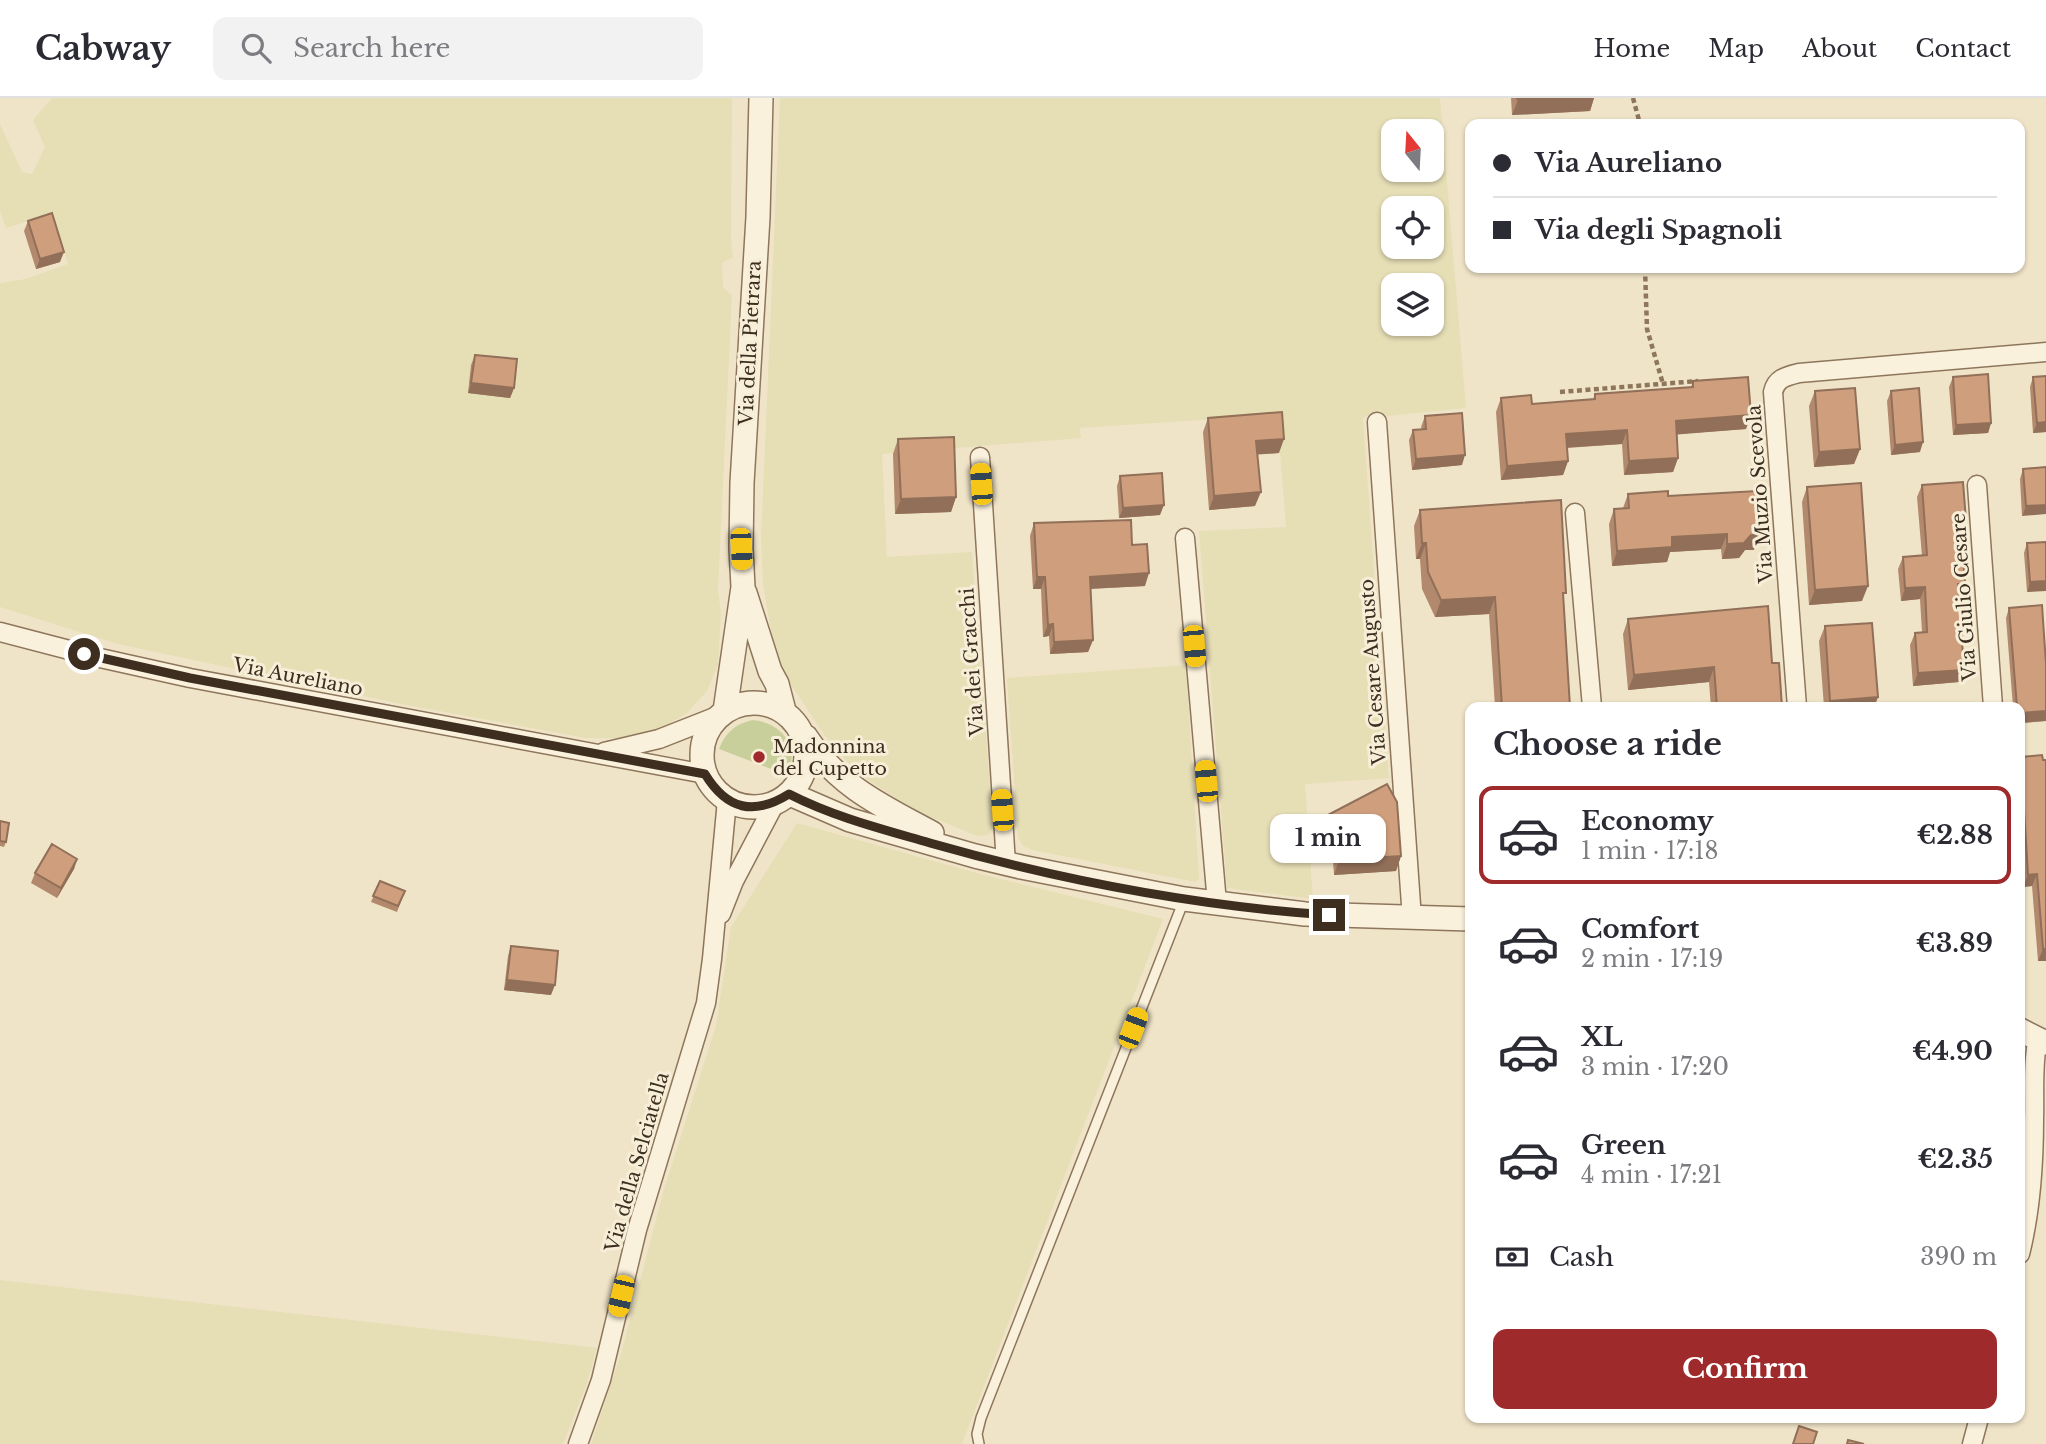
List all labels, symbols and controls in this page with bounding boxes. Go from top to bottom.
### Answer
search box [213,17,703,80]
text: Cabway [35,28,171,69]
icon: search [237,29,275,67]
text: Search here [293,32,450,64]
text: Home [1594,34,1670,63]
text: Map [1708,34,1764,63]
text: About [1802,34,1877,63]
text: Contact [1915,34,2011,63]
north arrow [1381,119,1444,182]
map controls [1381,119,1444,336]
text: Via Aureliano [1535,147,1722,179]
button: locate [1381,196,1444,259]
text: Via degli Spagnoli [1535,214,1782,246]
street label: Via della Pietrara [734,259,766,427]
button: layers [1381,273,1444,336]
street label: Via Muzio Scevola [1742,404,1778,585]
car [970,462,993,506]
street label: Via Giulio Cesare [1947,512,1981,683]
car [730,527,753,571]
street label: Via Cesare Augusto [1355,578,1391,767]
street label: Via dei Gracchi [955,587,989,738]
car [1182,624,1207,668]
route start [68,638,100,670]
street label: Via Aureliano [230,653,365,701]
text: Choose a ride [1493,724,1722,764]
place label: Madonnina del Cupetto [773,735,887,780]
marker: Madonnina del Cupetto [751,749,767,765]
car [1194,759,1219,803]
car [991,788,1014,832]
icon: car [1497,804,1560,867]
text: Economy [1581,805,1714,837]
callout: 1 min [1271,814,1387,862]
text: €2.88 [1916,819,1993,851]
text: 1 min [1295,824,1361,852]
text: 1 min · 17:18 [1581,837,1719,865]
route end [1313,899,1345,931]
icon: car [1497,912,1560,975]
text: Comfort [1581,913,1699,945]
text: €3.89 [1916,927,1993,959]
text: 2 min · 17:19 [1581,945,1723,973]
car [1116,1005,1151,1051]
icon: car [1497,1020,1560,1083]
text: XL [1581,1021,1623,1053]
text: €4.90 [1912,1035,1993,1067]
text: 3 min · 17:20 [1581,1053,1729,1081]
street label: Via della Selciatella [600,1069,674,1256]
icon: car [1497,1128,1560,1191]
text: Green [1581,1129,1666,1161]
text: €2.35 [1917,1143,1993,1175]
text: 4 min · 17:21 [1581,1161,1722,1189]
icon: cash [1493,1238,1531,1276]
text: Cash [1549,1241,1614,1273]
text: 390 m [1920,1243,1997,1271]
car [607,1273,636,1319]
button: Confirm [1493,1329,1997,1409]

